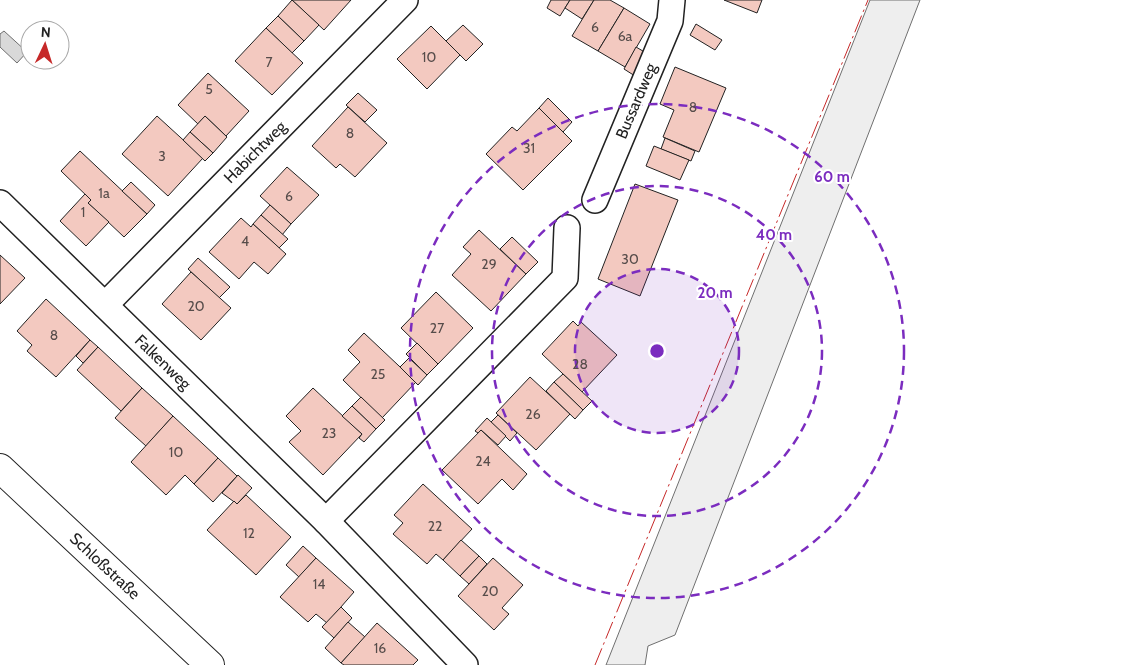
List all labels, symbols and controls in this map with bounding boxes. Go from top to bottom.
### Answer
house number: 6 [591,18,599,36]
north arrow [20,20,70,70]
text: N [40,23,51,41]
house number: 6a [618,27,633,45]
house number: 10 [422,48,436,66]
house number: 7 [265,53,273,71]
street label: Bussardweg [612,59,661,142]
house number: 5 [205,80,213,98]
house number: 8 [689,98,697,116]
street label: Habichtweg [220,116,291,187]
house number: 8 [346,124,354,142]
house number: 31 [523,139,535,157]
house number: 3 [158,147,166,165]
text: 60 m [814,168,850,186]
house number: 1a [98,184,110,202]
house number: 6 [285,187,293,205]
house number: 1 [81,203,85,221]
text: 40 m [756,226,792,244]
house number: 4 [241,232,249,250]
house number: 30 [621,250,639,268]
house number: 29 [481,255,497,273]
text: 20 m [698,284,732,302]
house number: 20 [187,297,205,315]
house number: 27 [430,319,444,337]
house number: 8 [50,326,58,344]
street label: Falkenweg [131,331,196,394]
centre of rings [648,342,666,360]
house number: 28 [572,355,588,373]
house number: 25 [371,365,385,383]
house number: 26 [525,405,541,423]
house number: 23 [322,424,336,442]
house number: 10 [169,443,183,461]
house number: 24 [475,452,491,470]
house number: 22 [428,517,442,535]
house number: 12 [243,524,255,542]
street label: Schloßstraße [66,529,144,603]
house number: 14 [313,575,325,593]
house number: 20 [481,582,499,600]
house number: 16 [374,639,386,657]

